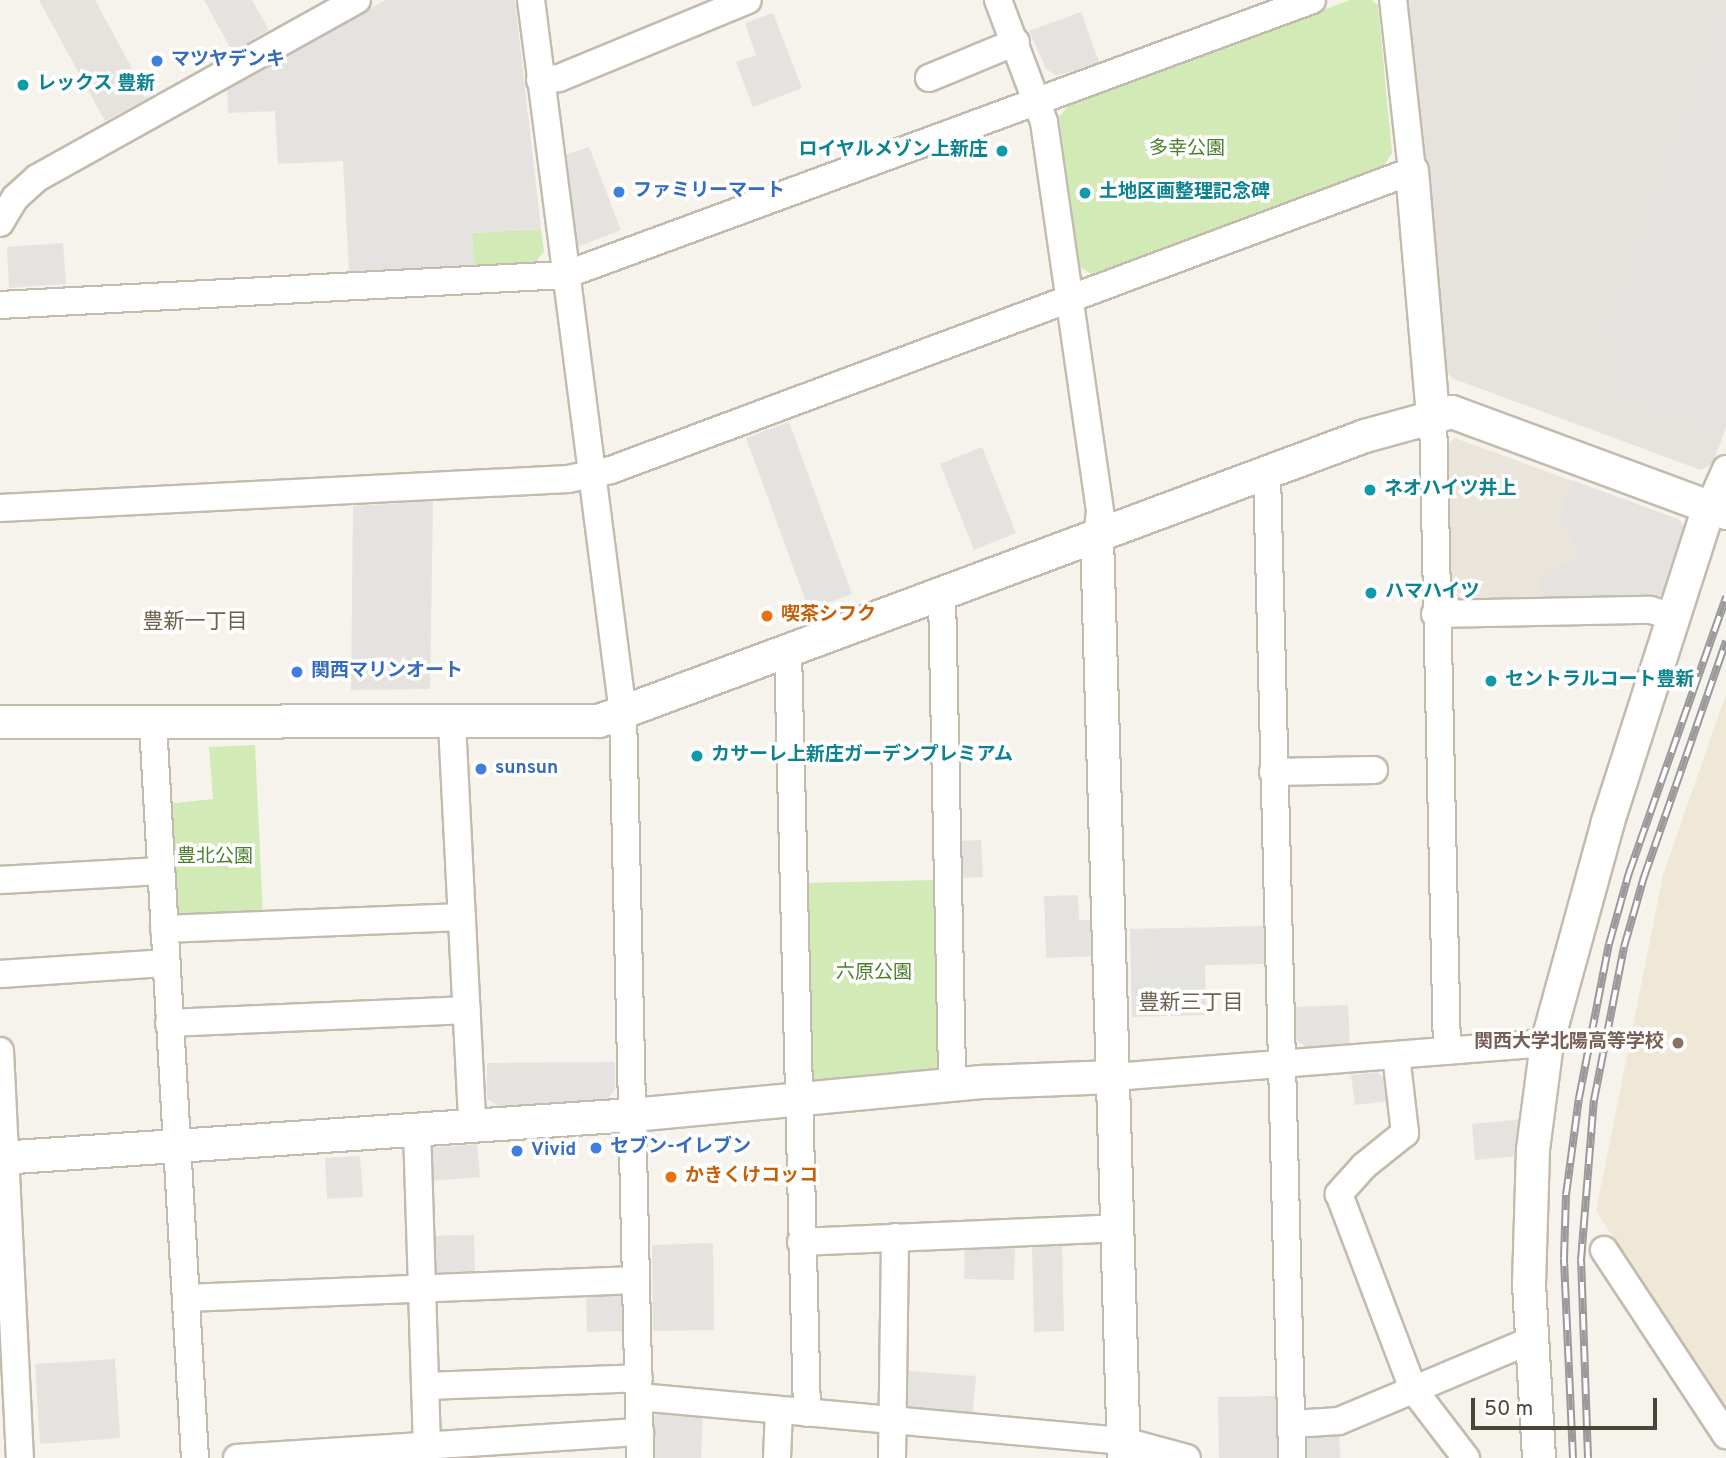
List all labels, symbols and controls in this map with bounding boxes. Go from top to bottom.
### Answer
place label: マツヤデンキ [171,50,285,72]
marker: マツヤデンキ [149,53,165,69]
place label: レックス 豊新 [37,74,156,96]
marker: レックス 豊新 [15,77,31,93]
park label: 多幸公園 [1149,139,1225,161]
place label: ロイヤルメゾン上新庄 [798,140,988,162]
marker: ロイヤルメゾン上新庄 [994,143,1010,159]
place label: ファミリーマート [633,181,785,203]
place label: 土地区画整理記念碑 [1099,182,1270,204]
marker: ファミリーマート [611,184,627,200]
marker: 土地区画整理記念碑 [1077,185,1093,201]
place label: ネオハイツ井上 [1384,479,1517,501]
marker: ネオハイツ井上 [1362,482,1378,498]
place label: ハマハイツ [1385,582,1480,604]
marker: ハマハイツ [1363,585,1379,601]
place label: 喫茶シフク [781,605,876,627]
marker: 喫茶シフク [759,608,775,624]
district label: 豊新一丁目 [143,610,247,636]
place label: 関西マリンオート [311,661,463,683]
marker: 関西マリンオート [289,664,305,680]
place label: セントラルコート豊新 [1505,670,1695,692]
marker: セントラルコート豊新 [1483,673,1499,689]
place label: カサーレ上新庄ガーデンプレミアム [711,745,1015,767]
marker: カサーレ上新庄ガーデンプレミアム [689,748,705,764]
place label: sunsun [495,758,558,780]
marker: sunsun [473,761,489,777]
park label: 豊北公園 [177,847,253,869]
park label: 六原公園 [836,963,912,985]
district label: 豊新三丁目 [1139,991,1243,1017]
place label: 関西大学北陽高等学校 [1474,1032,1664,1054]
marker: 関西大学北陽高等学校 [1670,1035,1686,1051]
place label: セブン-イレブン [610,1137,751,1159]
place label: Vivid [531,1140,576,1162]
marker: セブン-イレブン [588,1140,604,1156]
marker: Vivid [509,1143,525,1159]
place label: かきくけコッコ [685,1166,818,1188]
marker: かきくけコッコ [663,1169,679,1185]
scale bar [1474,1384,1660,1428]
text: 50 m [1484,1396,1533,1423]

